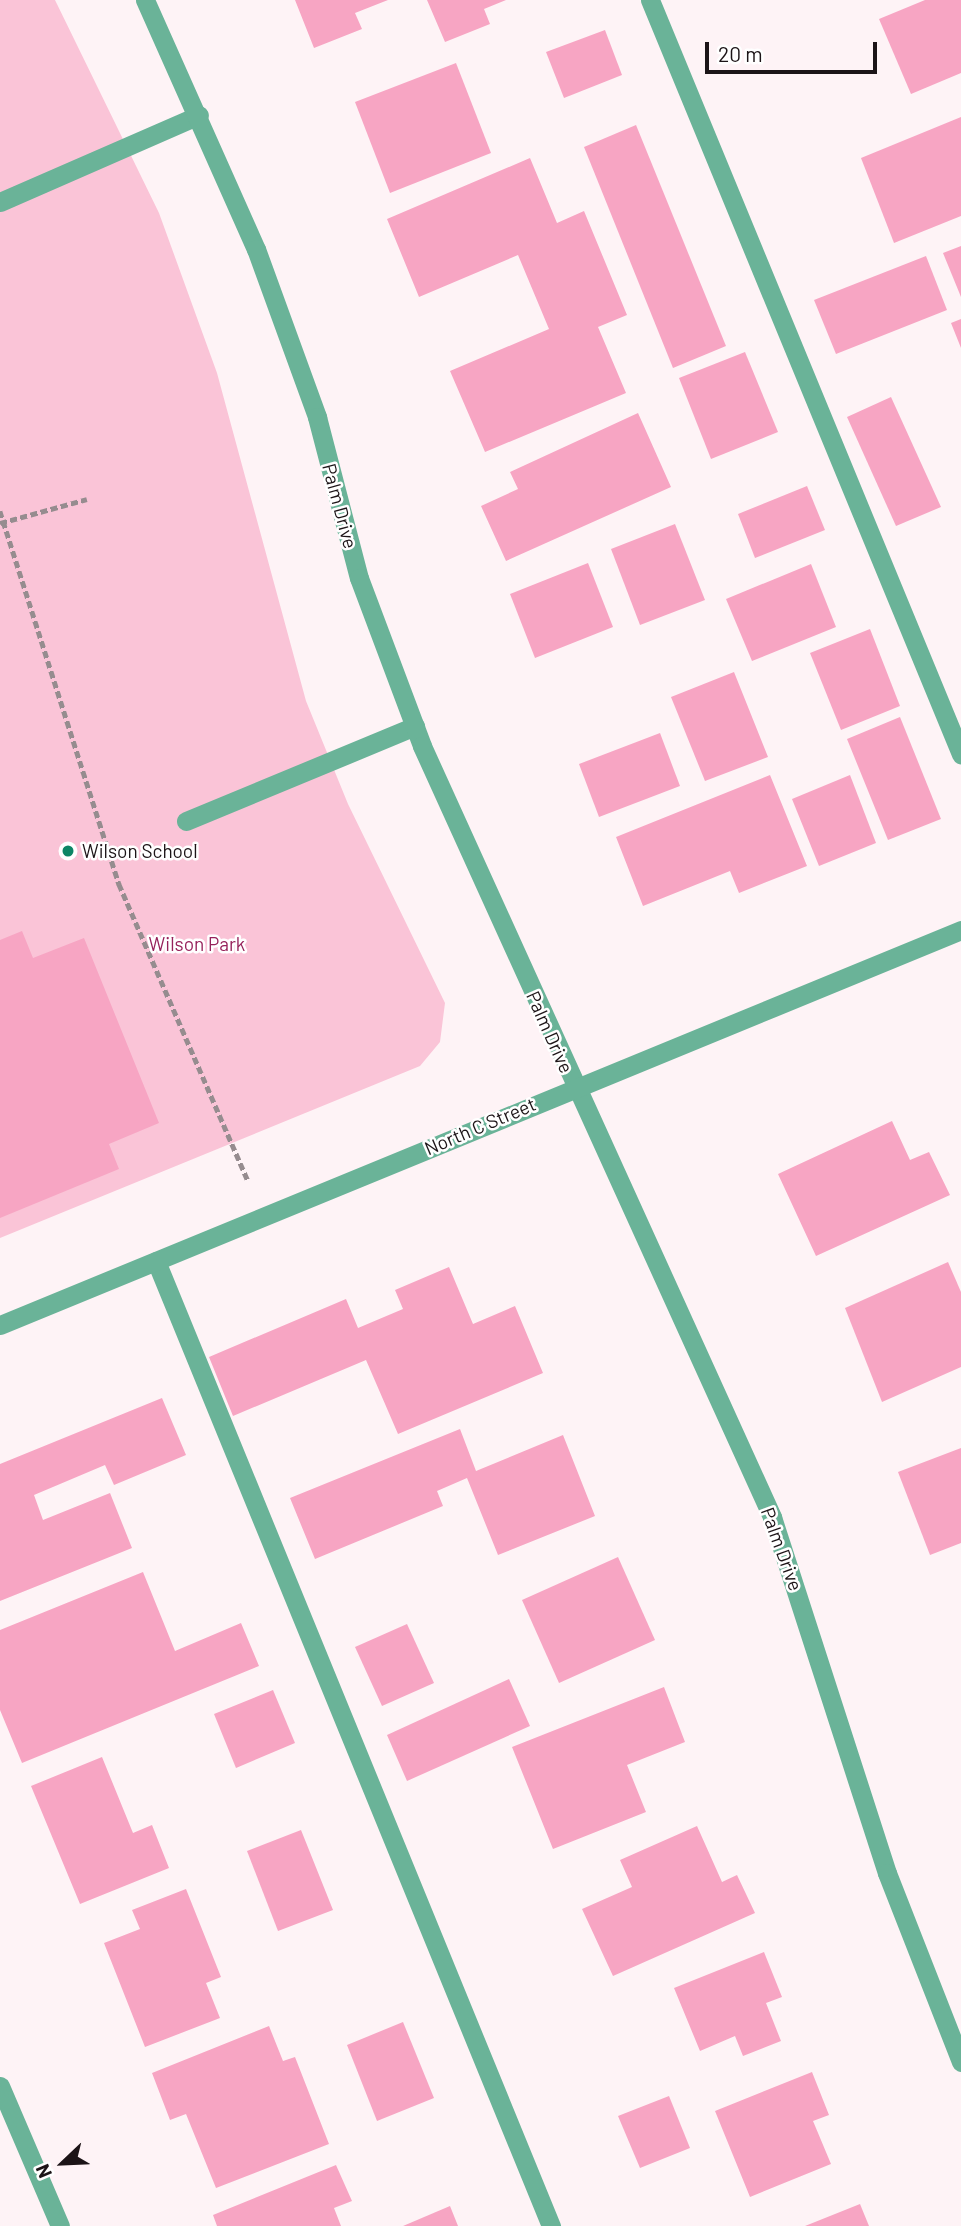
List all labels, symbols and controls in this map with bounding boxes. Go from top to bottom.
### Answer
scale bar [709,28,880,72]
text: 20 m [718,41,763,66]
street label: Palm Drive [318,461,362,551]
place label: Wilson School [82,840,198,862]
marker: Wilson School [60,843,76,859]
park label: Wilson Park [149,933,245,955]
street label: Palm Drive [522,988,578,1076]
street label: North C Street [421,1092,539,1160]
street label: Palm Drive [756,1504,808,1594]
north arrow [28,2128,98,2198]
text: N [30,2161,56,2182]

